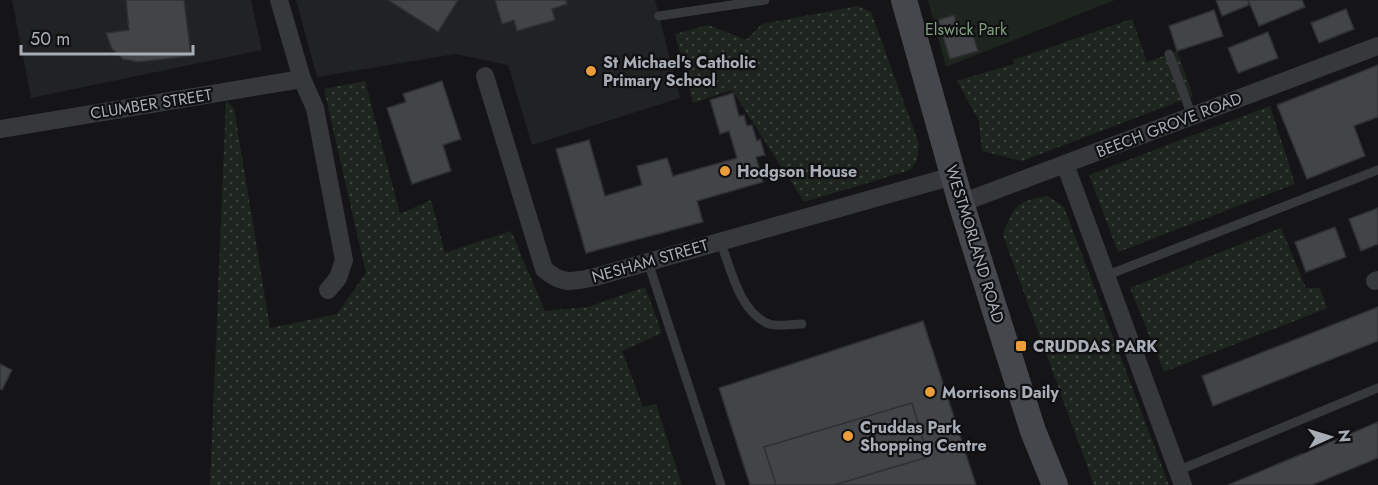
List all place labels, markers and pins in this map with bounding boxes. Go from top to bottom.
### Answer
place label: St Michael's Catholic Primary School [603,51,756,92]
marker: St Michael's Catholic Primary School [584,64,598,78]
place label: Hodgson House [737,160,857,183]
marker: Hodgson House [718,164,732,178]
place label: CRUDDAS PARK [1033,335,1158,358]
marker: CRUDDAS PARK [1014,339,1028,353]
place label: Morrisons Daily [942,381,1059,404]
marker: Morrisons Daily [923,385,937,399]
place label: Cruddas Park Shopping Centre [860,416,987,457]
marker: Cruddas Park Shopping Centre [841,429,855,443]

